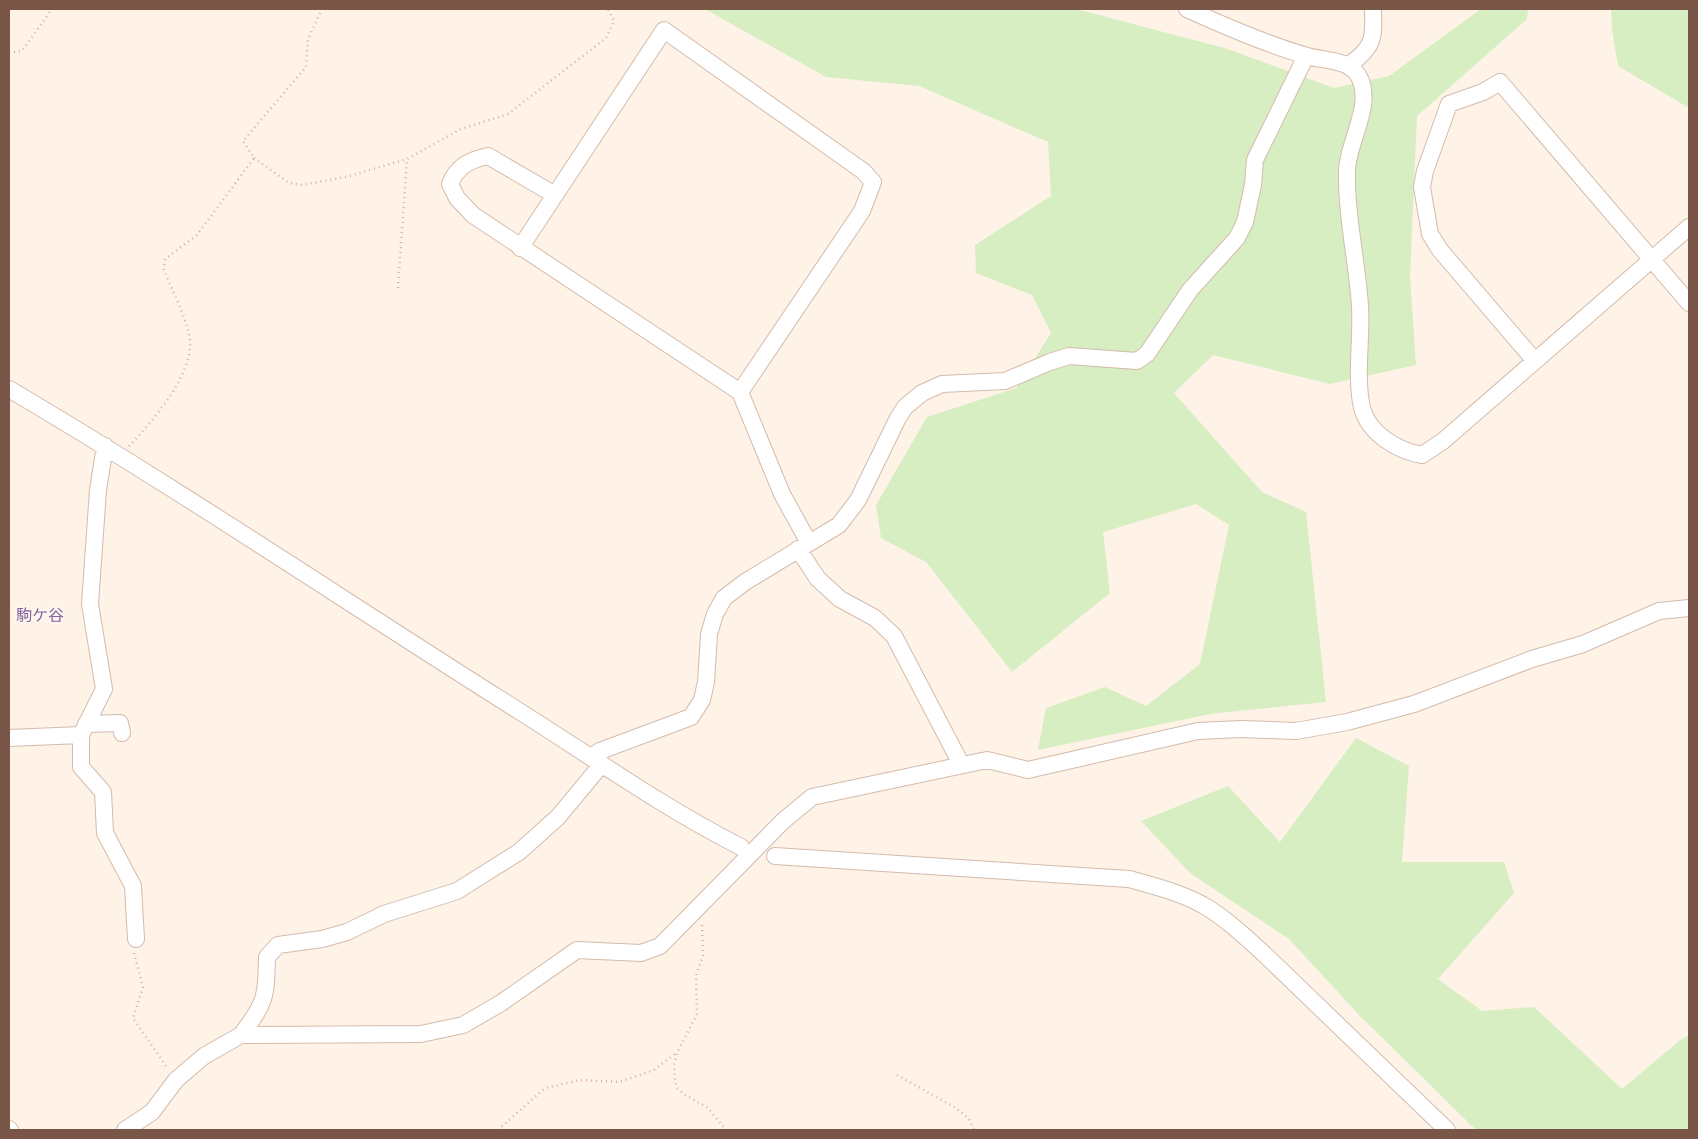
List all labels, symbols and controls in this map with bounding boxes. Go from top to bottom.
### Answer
district label: 駒ケ谷 [16,606,64,625]

